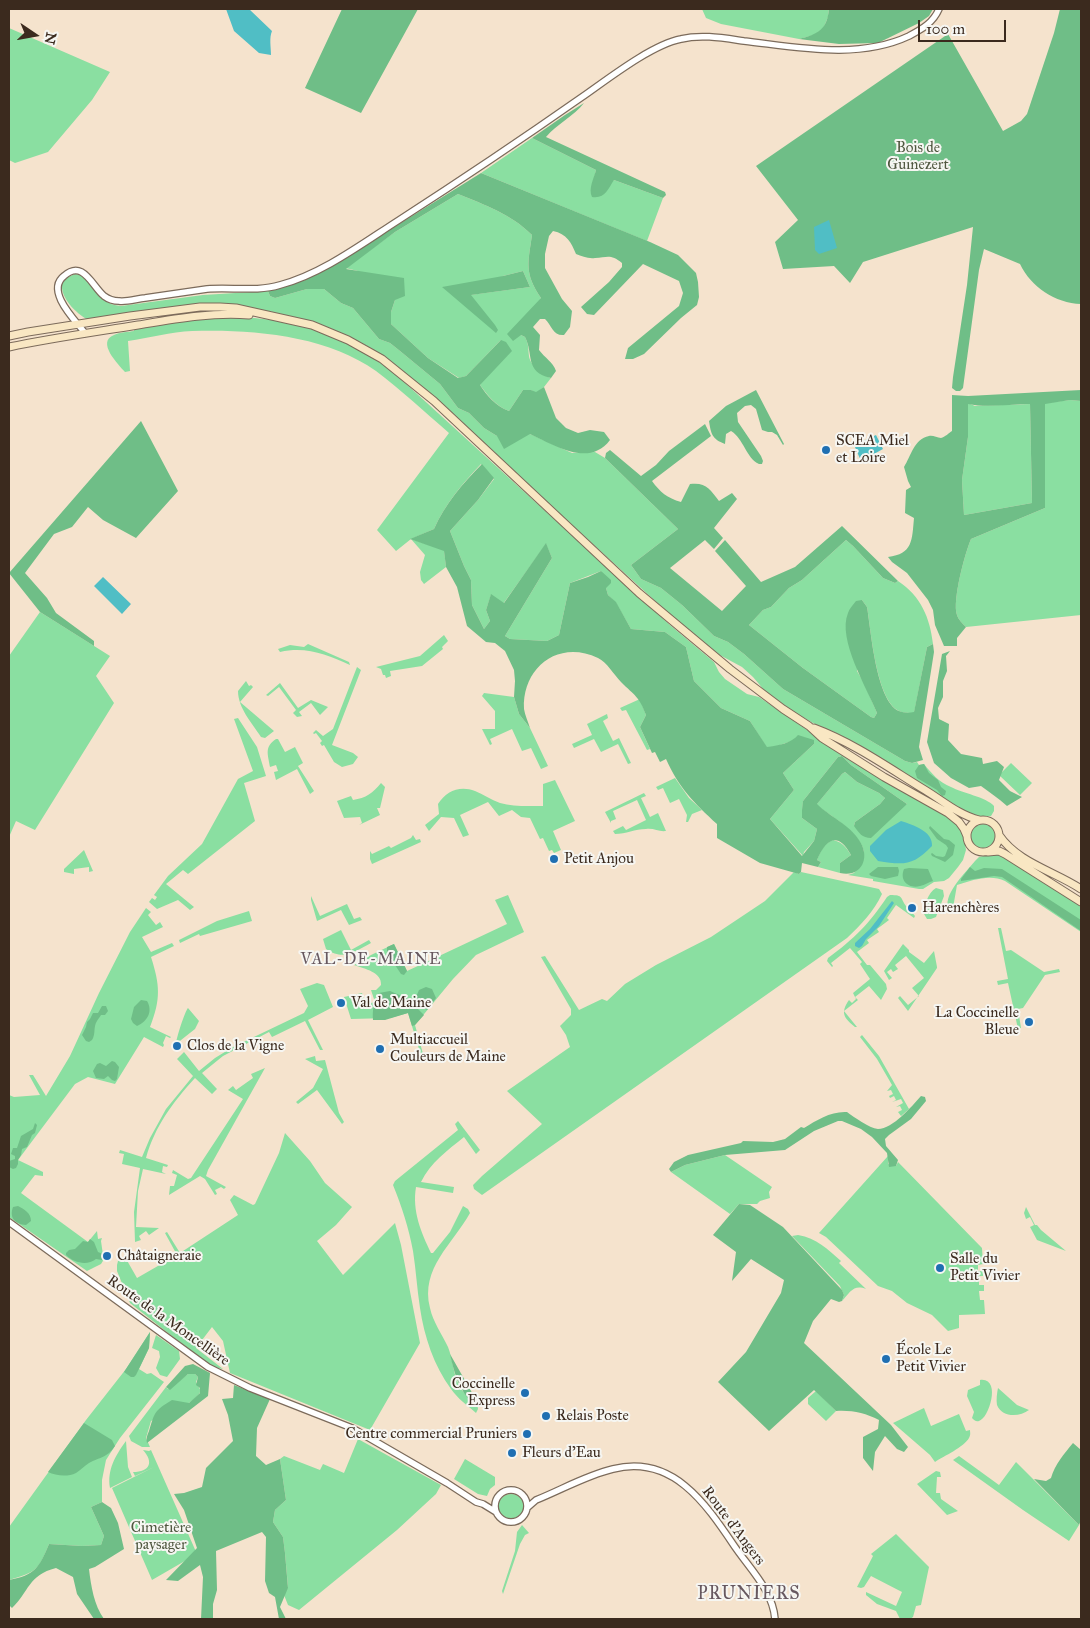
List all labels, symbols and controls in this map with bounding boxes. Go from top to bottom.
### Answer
north arrow [10,10,60,60]
scale bar [920,10,1008,42]
text: 100 m [926,20,965,38]
text: N [41,31,60,46]
park label: Bois de Guinezert [887,139,949,174]
place label: SCEA Miel et Loire [836,432,909,467]
marker: SCEA Miel et Loire [820,444,832,456]
place label: Petit Anjou [564,850,634,868]
marker: Petit Anjou [548,853,560,865]
place label: Harenchères [922,899,999,917]
marker: Harenchères [906,902,918,914]
district label: VAL-DE-MAINE [299,950,443,970]
place label: Val de Maine [351,994,431,1012]
marker: Val de Maine [335,997,347,1009]
place label: La Coccinelle Bleue [935,1004,1019,1039]
marker: La Coccinelle Bleue [1023,1016,1035,1028]
place label: Multiaccueil Couleurs de Maine [390,1031,506,1066]
place label: Clos de la Vigne [187,1037,284,1055]
marker: Clos de la Vigne [171,1040,183,1052]
marker: Multiaccueil Couleurs de Maine [374,1043,386,1055]
place label: Châtaigneraie [117,1247,201,1265]
marker: Châtaigneraie [101,1250,113,1262]
place label: Salle du Petit Vivier [950,1250,1020,1285]
marker: Salle du Petit Vivier [934,1262,946,1274]
street label: Route de la Moncellière [103,1272,233,1370]
place label: École Le Petit Vivier [896,1341,966,1376]
marker: École Le Petit Vivier [880,1353,892,1365]
place label: Coccinelle Express [452,1375,515,1410]
marker: Coccinelle Express [519,1387,531,1399]
place label: Relais Poste [556,1407,629,1425]
marker: Relais Poste [540,1410,552,1422]
place label: Centre commercial Pruniers [345,1425,517,1443]
marker: Centre commercial Pruniers [521,1428,533,1440]
place label: Fleurs d'Eau [522,1444,601,1462]
marker: Fleurs d'Eau [506,1447,518,1459]
street label: Route d'Angers [698,1483,768,1569]
park label: Cimetière paysager [131,1519,191,1554]
district label: PRUNIERS [696,1584,802,1606]

